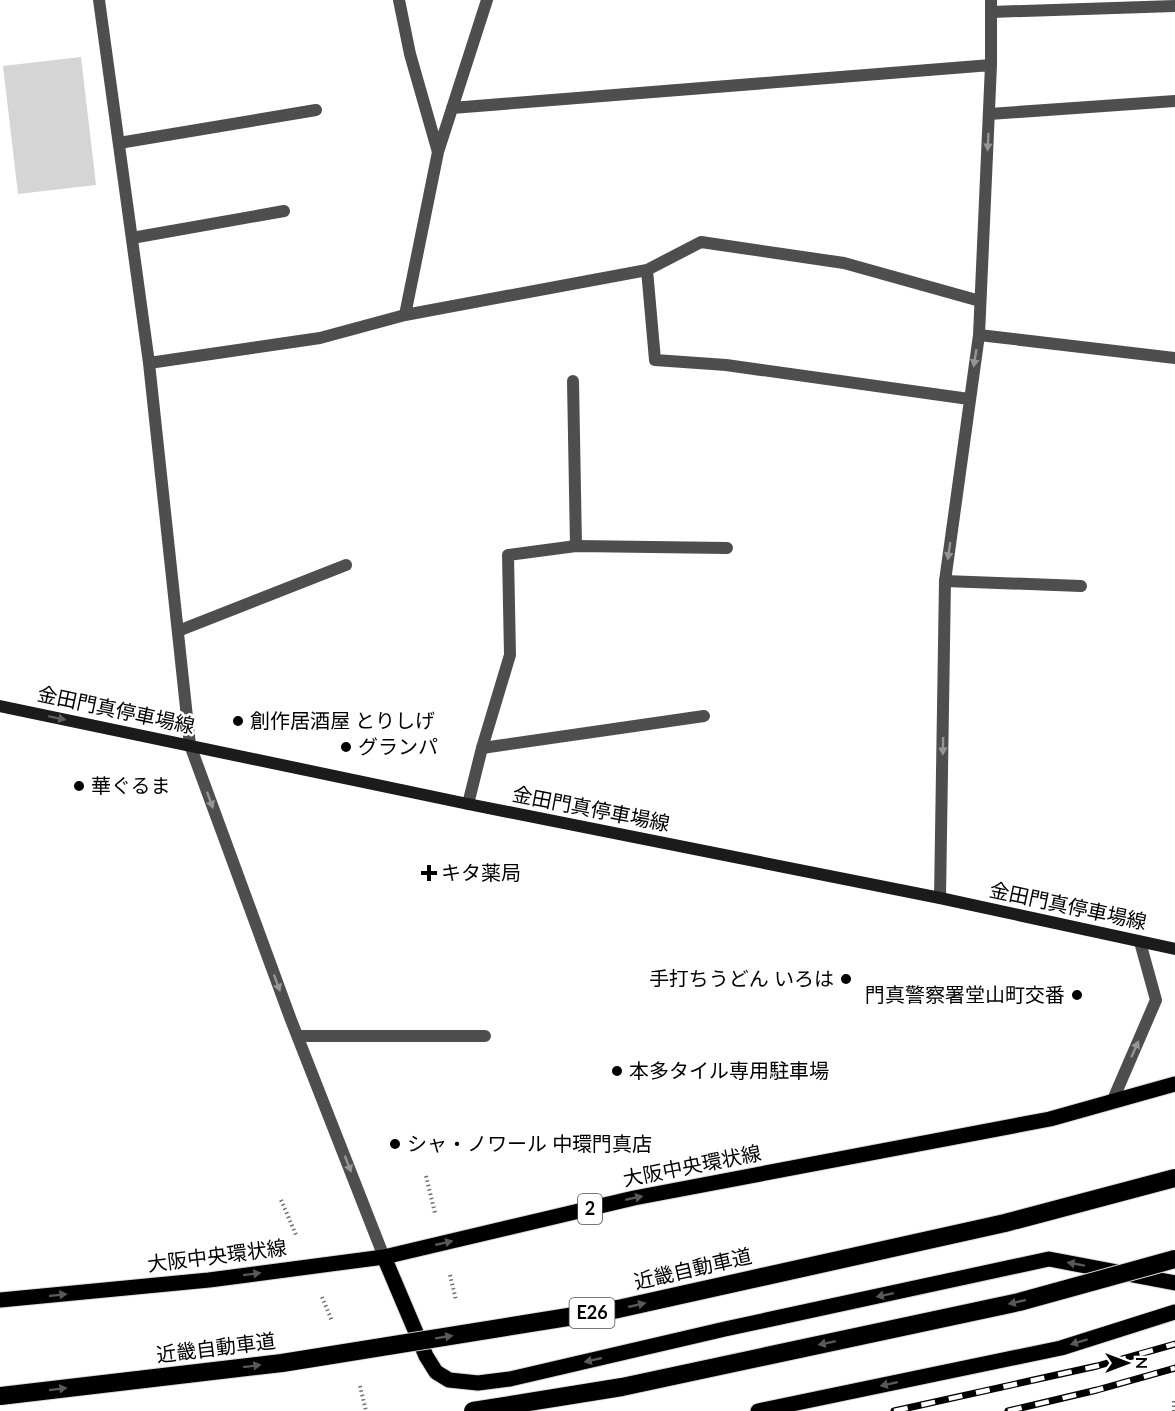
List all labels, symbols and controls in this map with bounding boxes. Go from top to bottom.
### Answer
one-way arrow [983,133,992,152]
one-way arrow [971,349,980,368]
one-way arrow [944,542,954,561]
street label: 金田門真停車場線 [35,681,197,737]
place label: 創作居酒屋 とりしげ [250,708,435,732]
one-way arrow [48,714,67,723]
marker: 創作居酒屋 とりしげ [231,714,245,728]
place label: グランパ [358,734,438,758]
one-way arrow [938,736,948,755]
marker: グランパ [339,740,353,754]
place label: 華ぐるま [91,773,171,797]
marker: 華ぐるま [72,779,86,793]
street label: 金田門真停車場線 [510,781,672,835]
one-way arrow [206,791,215,809]
place label: キタ薬局 [441,860,521,884]
marker: キタ薬局 [422,866,436,880]
street label: 金田門真停車場線 [987,877,1149,933]
place label: 手打ちうどん いろは [649,966,834,990]
marker: 手打ちうどん いろは [839,972,853,986]
one-way arrow [273,974,283,992]
place label: 門真警察署堂山町交番 [865,982,1065,1006]
marker: 門真警察署堂山町交番 [1070,988,1084,1002]
one-way arrow [1130,1039,1140,1057]
place label: 本多タイル専用駐車場 [629,1058,829,1082]
marker: 本多タイル専用駐車場 [610,1064,624,1078]
place label: シャ・ノワール 中環門真店 [407,1131,652,1155]
marker: シャ・ノワール 中環門真店 [388,1137,402,1151]
street label: 大阪中央環状線 [621,1140,763,1190]
one-way arrow [343,1156,353,1174]
one-way arrow [625,1193,644,1203]
road number: 2 [578,1194,602,1224]
street label: 大阪中央環状線 [146,1235,288,1275]
one-way arrow [435,1238,454,1247]
street label: 近畿自動車道 [632,1243,754,1293]
one-way arrow [1067,1260,1086,1269]
one-way arrow [243,1269,262,1279]
one-way arrow [49,1290,68,1300]
one-way arrow [876,1290,895,1300]
road number: E26 [570,1298,614,1328]
one-way arrow [1008,1298,1027,1308]
one-way arrow [628,1299,646,1309]
street label: 近畿自動車道 [155,1328,277,1366]
one-way arrow [435,1332,454,1341]
north arrow [1097,1333,1157,1393]
one-way arrow [1070,1338,1088,1347]
one-way arrow [817,1339,836,1349]
one-way arrow [583,1356,602,1365]
text: N [1133,1357,1152,1369]
one-way arrow [242,1362,261,1371]
one-way arrow [879,1379,898,1389]
one-way arrow [49,1384,68,1394]

